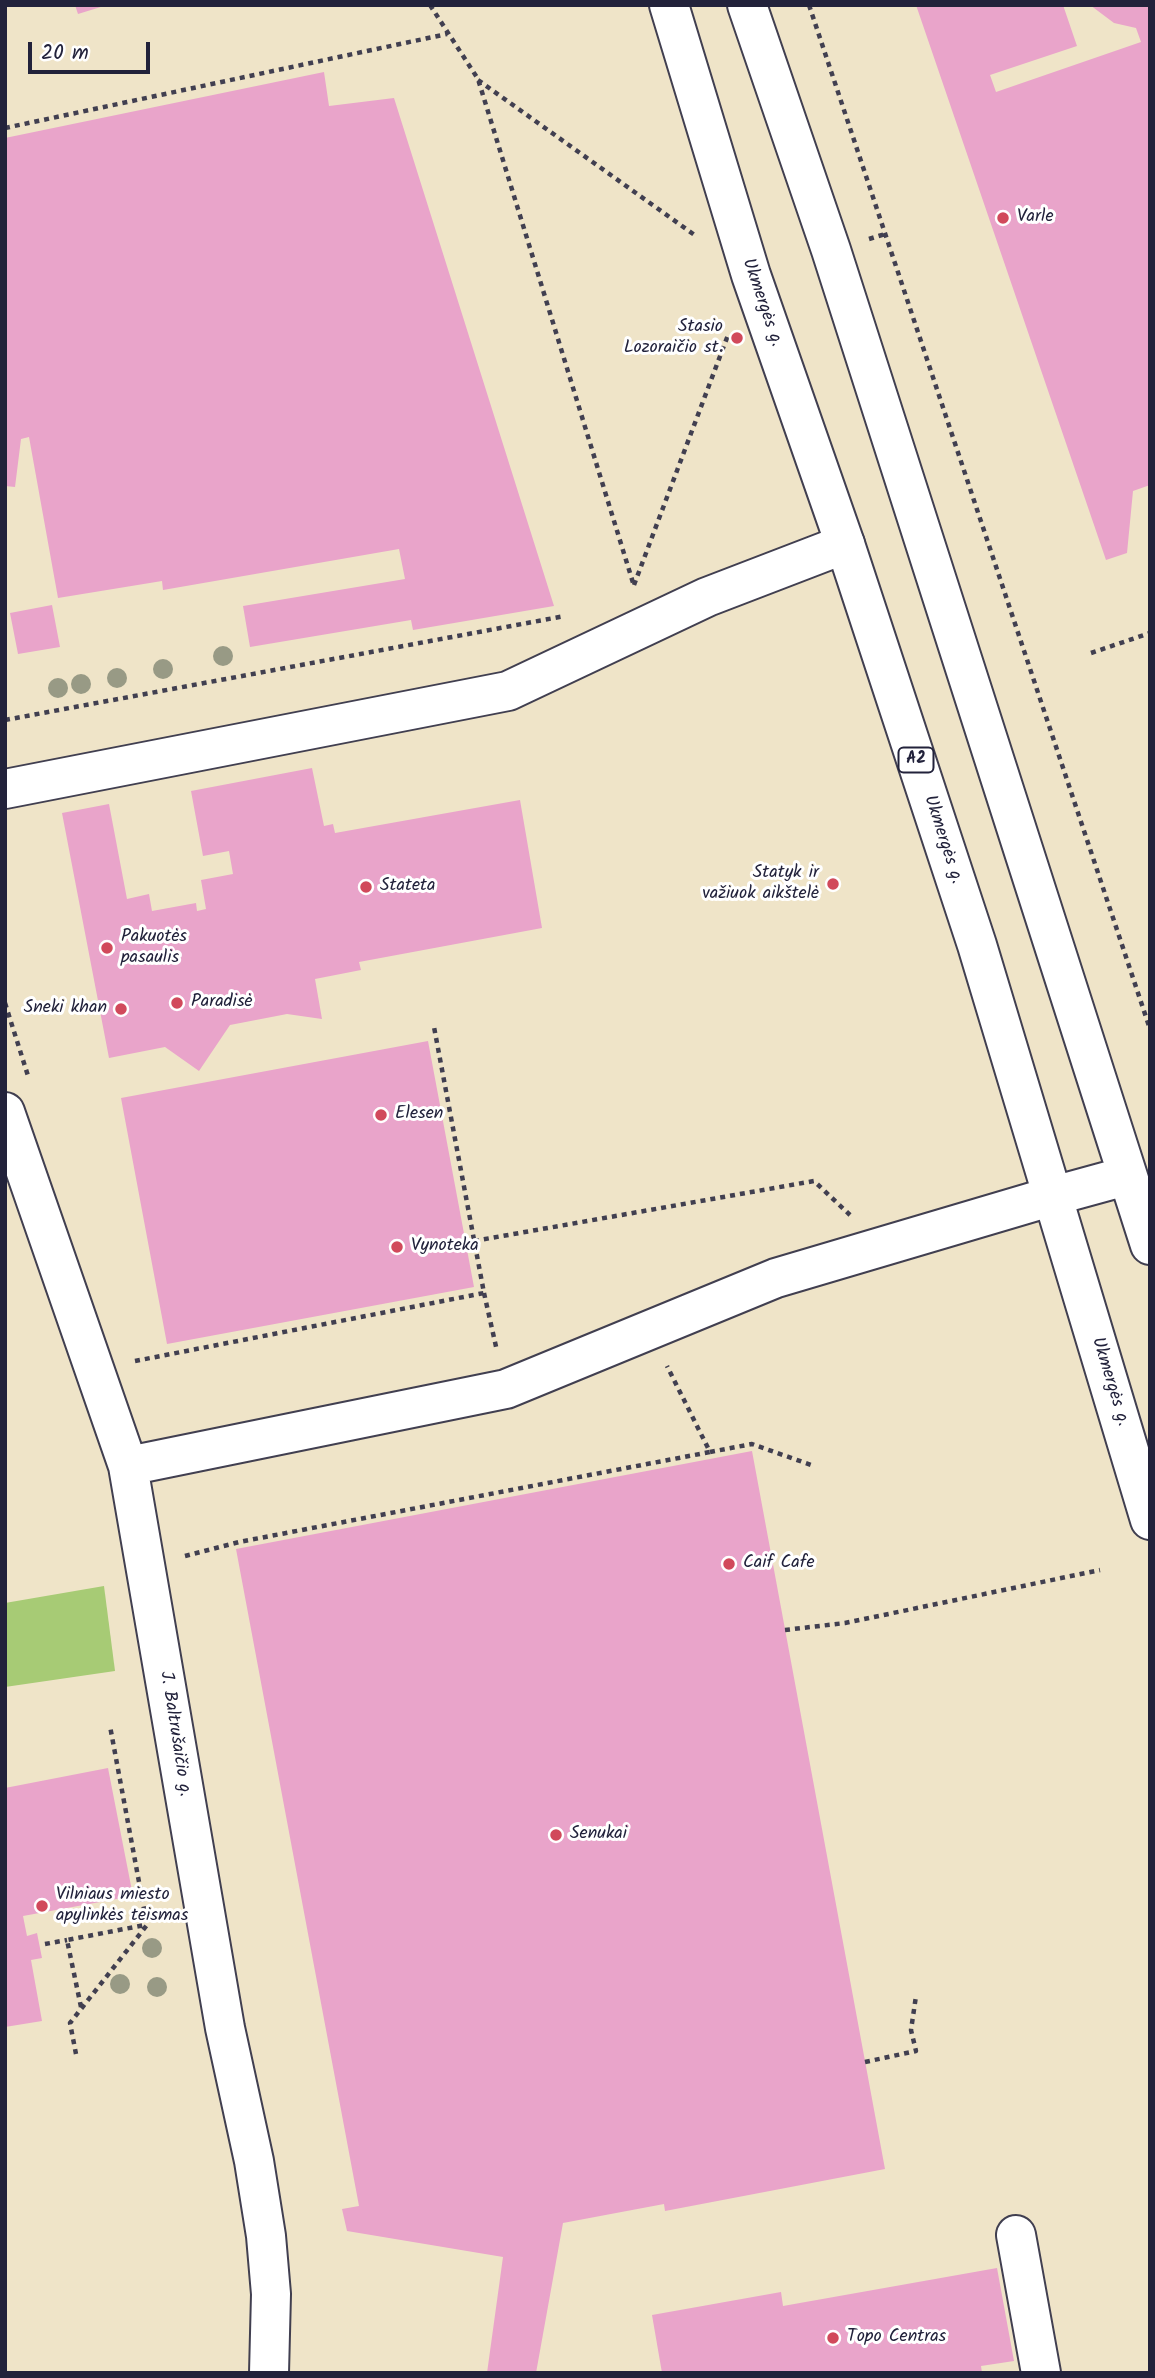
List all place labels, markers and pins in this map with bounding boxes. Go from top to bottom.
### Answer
place label: Varle [1017,207,1053,229]
marker: Varle [995,210,1011,226]
place label: Stasio Lozoraičio st. [624,317,723,360]
marker: Stasio Lozoraičio st. [729,330,745,346]
place label: Statyk ir važiuok aikštelė [702,863,819,906]
place label: Stateta [380,876,435,898]
marker: Statyk ir važiuok aikštelė [825,876,841,892]
marker: Stateta [358,879,374,895]
place label: Pakuotės pasaulis [121,927,187,970]
marker: Pakuotės pasaulis [99,940,115,956]
place label: Paradisė [191,992,252,1014]
marker: Paradisė [169,995,185,1011]
place label: Sneki khan [24,998,107,1020]
marker: Sneki khan [113,1001,129,1017]
place label: Elesen [395,1104,443,1126]
marker: Elesen [373,1107,389,1123]
place label: Vynoteka [411,1236,479,1258]
marker: Vynoteka [389,1239,405,1255]
place label: Caif Cafe [743,1553,815,1575]
marker: Caif Cafe [721,1556,737,1572]
place label: Senukai [570,1824,627,1846]
marker: Senukai [548,1827,564,1843]
place label: Vilniaus miesto apylinkės teismas [56,1885,188,1927]
marker: Vilniaus miesto apylinkės teismas [34,1898,50,1914]
place label: Topo Centras [847,2327,946,2349]
marker: Topo Centras [825,2330,841,2346]

